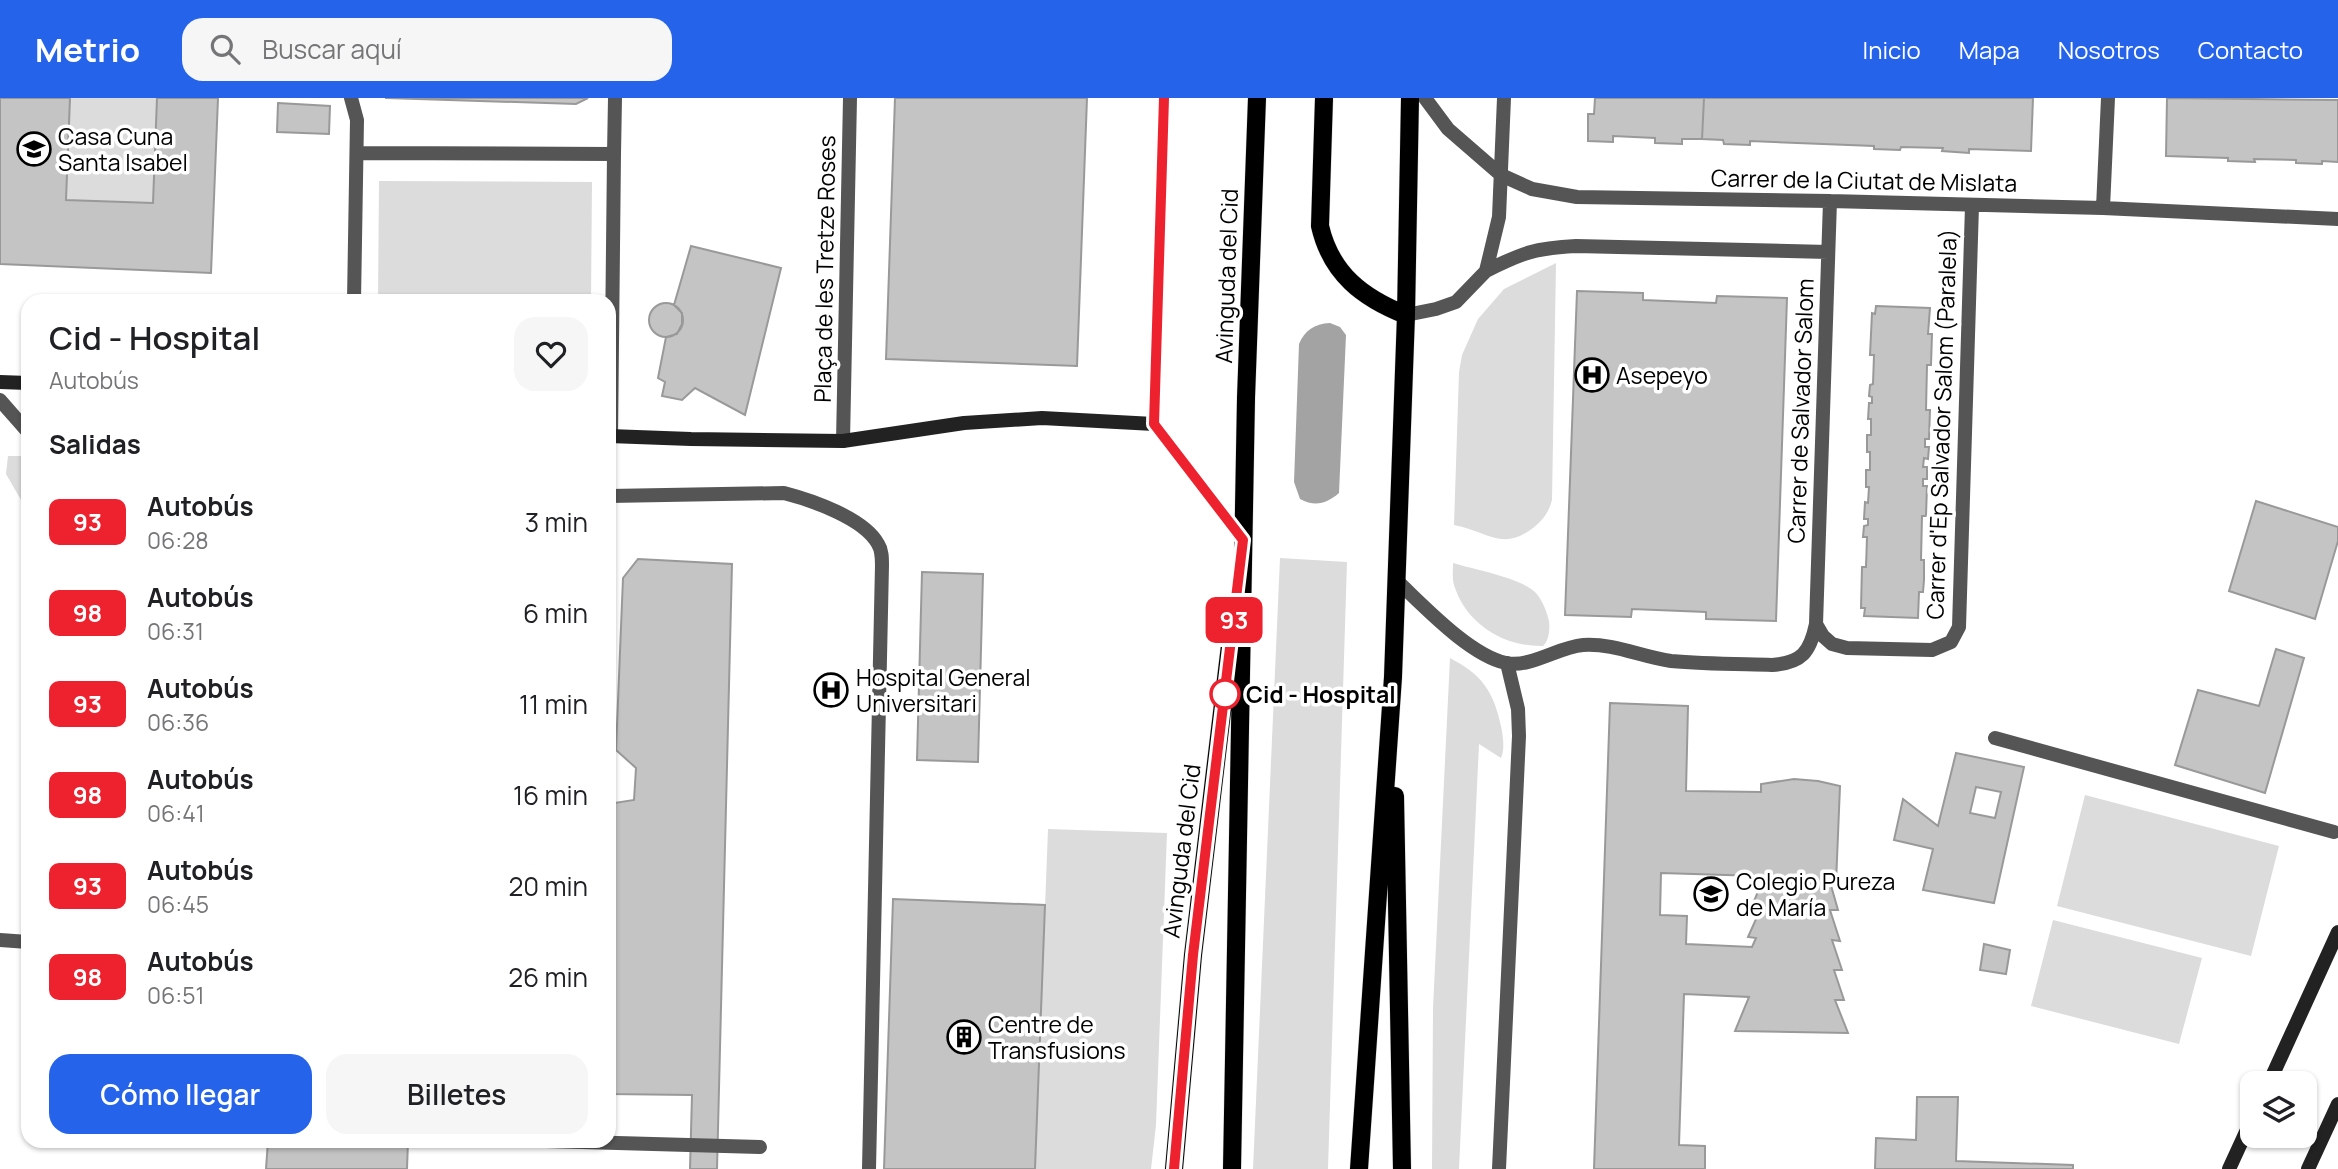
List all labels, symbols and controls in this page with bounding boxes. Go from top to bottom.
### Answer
search box [182,18,672,81]
text: Metrio [35,27,140,72]
icon: search [206,30,244,68]
text: Buscar aquí [262,31,402,67]
text: Inicio [1863,33,1921,66]
text: Mapa [1959,33,2020,66]
text: Nosotros [2058,33,2160,66]
text: Contacto [2198,33,2303,66]
place label: Casa Cuna Santa Isabel [58,120,188,178]
school or university icon: Casa Cuna Santa Isabel [15,130,53,168]
street label: Plaça de les Tretze Roses [806,135,842,403]
street label: Carrer de la Ciutat de Mislata [1711,161,2017,199]
street label: Avinguda del Cid [1207,188,1245,364]
street label: Carrer d'Ep Salvador Salom (Paralela) [1918,228,1964,620]
street label: Carrer de Salvador Salom [1779,278,1821,544]
text: Cid - Hospital [49,315,260,360]
button: heart [514,317,588,391]
hospital icon: Asepeyo [1573,356,1611,394]
place label: Asepeyo [1616,359,1708,391]
text: Autobús [49,364,139,396]
text: Salidas [49,426,141,462]
text: Autobús [147,488,254,524]
text: 3 min [525,504,588,540]
text: 93 [73,505,102,538]
text: 06:28 [147,524,209,556]
text: Autobús [147,579,254,615]
text: 6 min [523,595,588,631]
text: 98 [73,596,102,629]
line badge: 93 [1202,597,1266,643]
text: 93 [1220,603,1248,636]
text: 06:31 [147,615,204,647]
place label: Hospital General Universitari [856,661,1031,719]
text: Autobús [147,670,254,706]
hospital icon: Hospital General Universitari [812,671,850,709]
place label: Cid - Hospital [1246,678,1396,710]
marker: Cid - Hospital [1210,679,1240,709]
text: 11 min [519,686,588,722]
text: 93 [73,687,102,720]
text: 06:36 [147,706,209,738]
text: Autobús [147,761,254,797]
street label: Avinguda del Cid [1154,762,1208,940]
text: 16 min [513,777,588,813]
text: 98 [73,778,102,811]
text: 06:41 [147,797,205,829]
text: Autobús [147,852,254,888]
place label: Colegio Pureza de María [1736,865,1895,923]
text: 20 min [509,868,588,904]
text: 93 [73,869,102,902]
school or university icon: Colegio Pureza de María [1692,875,1730,913]
text: 06:45 [147,888,209,920]
text: Autobús [147,943,254,979]
text: 26 min [508,959,588,995]
text: 98 [73,960,102,993]
text: 06:51 [147,979,204,1011]
place label: Centre de Transfusions [988,1008,1126,1066]
building icon: Centre de Transfusions [945,1018,983,1056]
button: Cómo llegar [49,1054,312,1134]
button: Billetes [326,1054,588,1134]
map controls [2240,1071,2317,1148]
button: layers [2240,1071,2317,1148]

